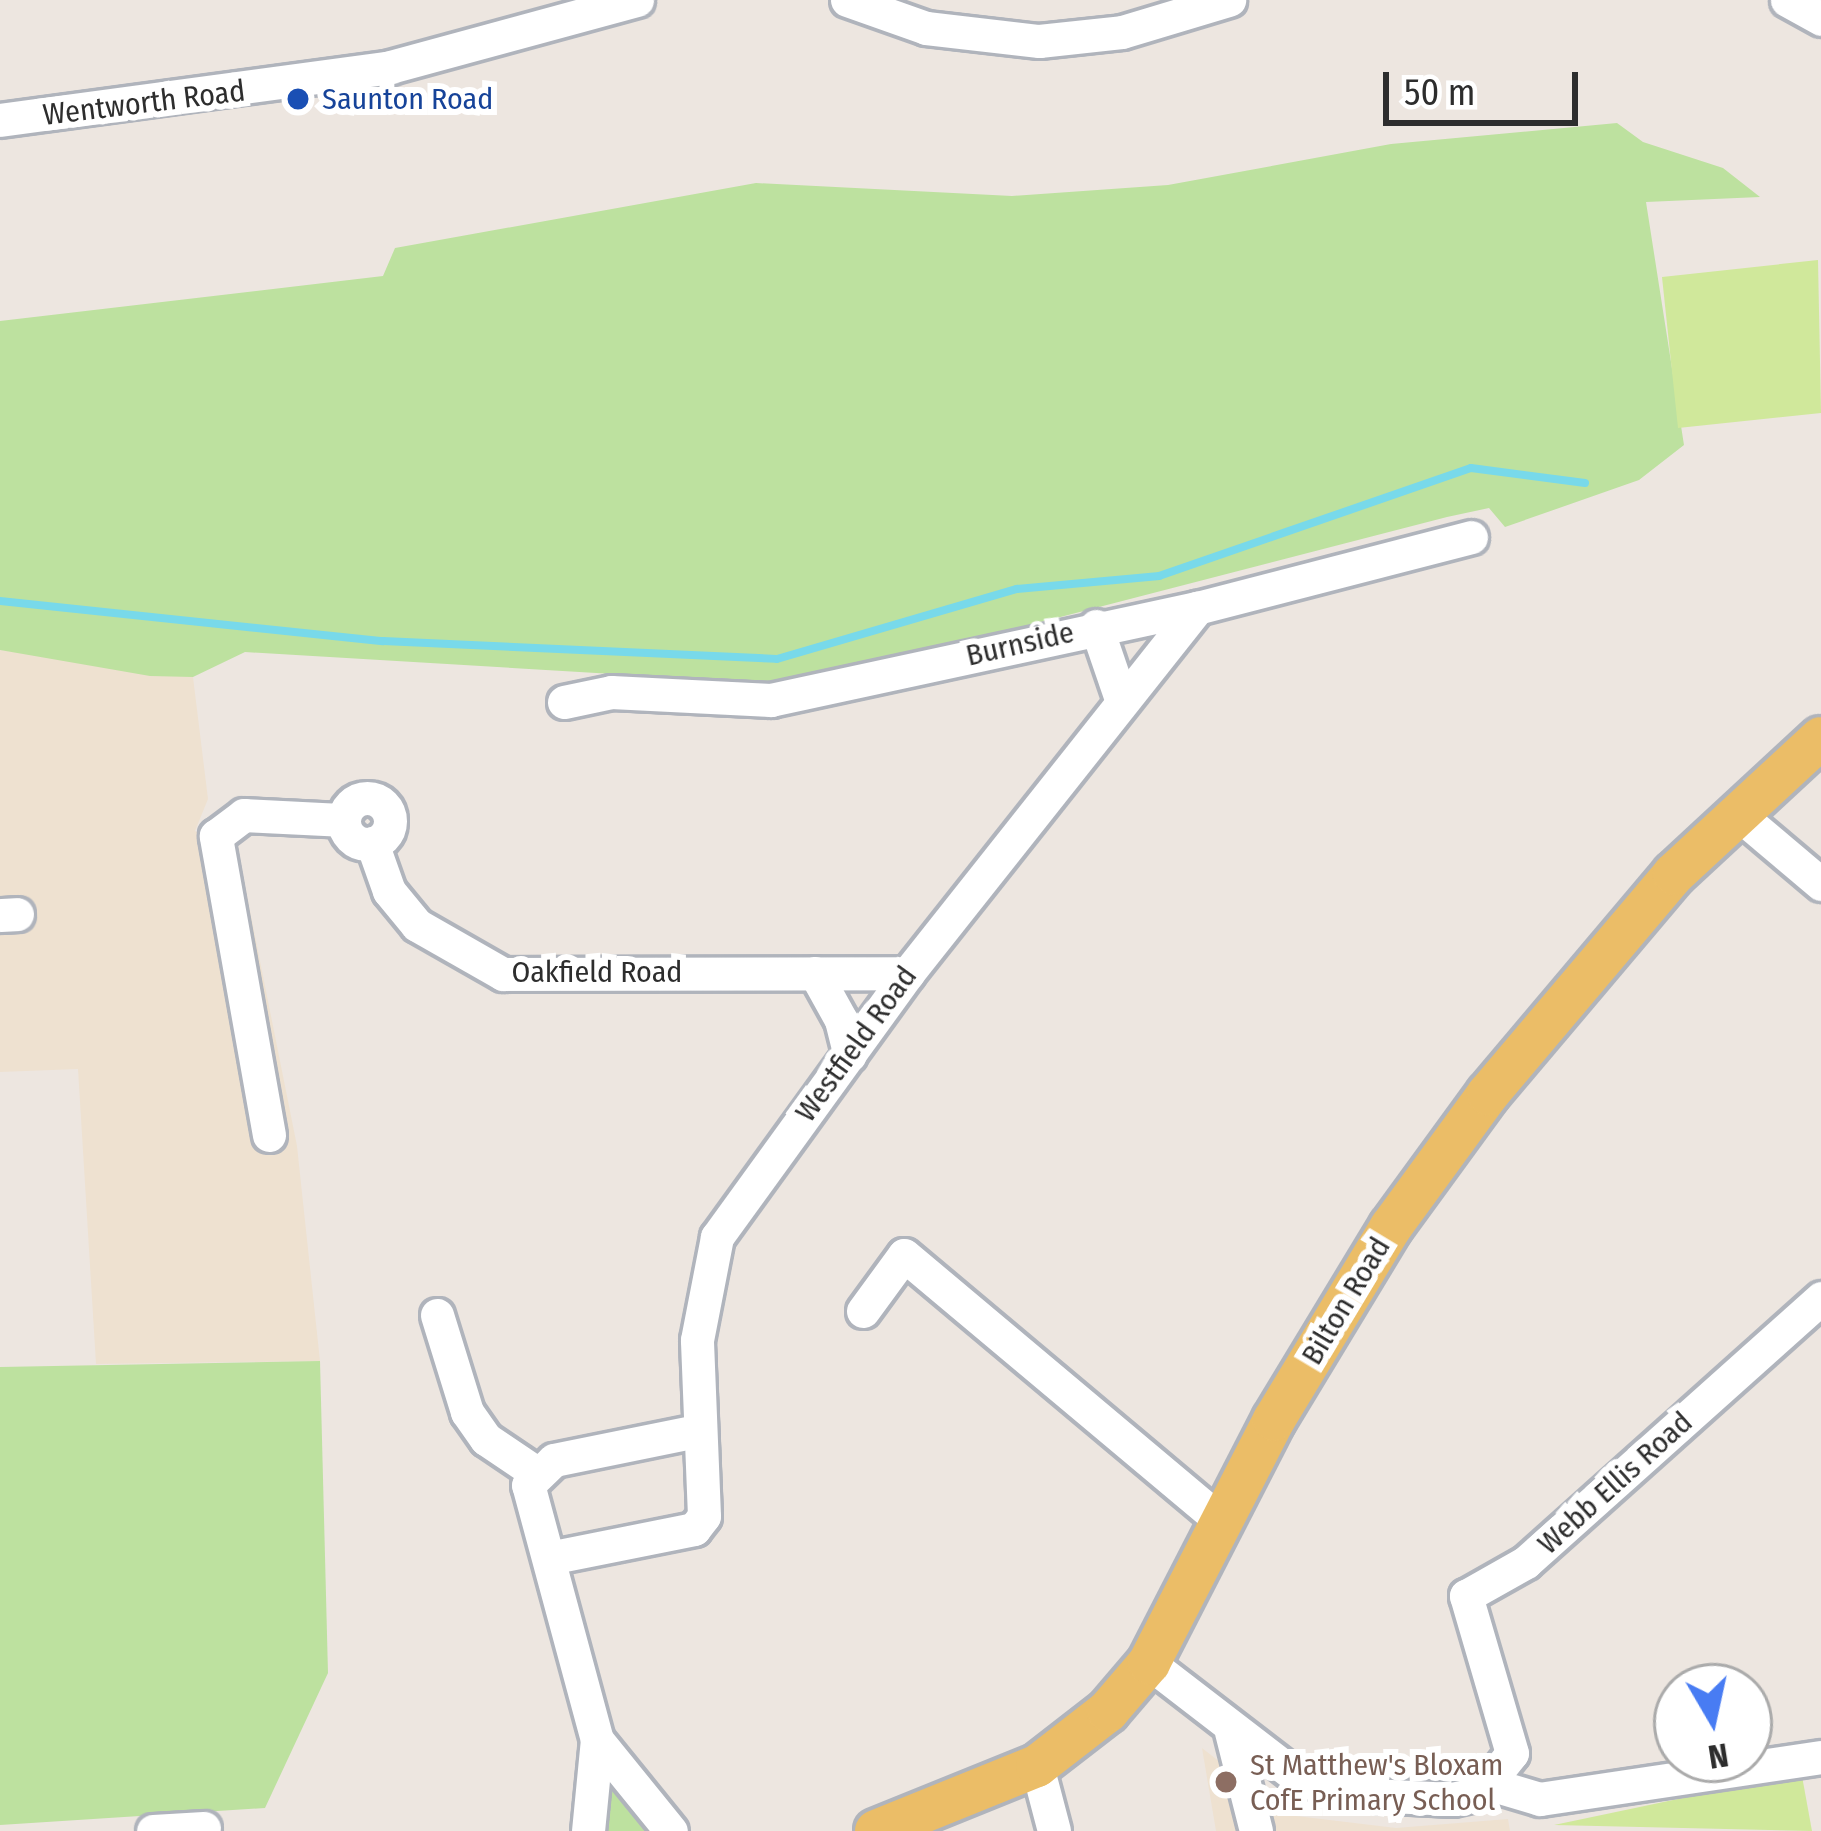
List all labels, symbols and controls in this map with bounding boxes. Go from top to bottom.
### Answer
scale bar [1389,48,1584,122]
text: 50 m [1404,71,1475,115]
street label: Wentworth Road [41,73,247,133]
place label: Saunton Road [322,81,493,117]
marker: Saunton Road [285,86,311,112]
street label: Burnside [963,614,1077,674]
street label: Oakfield Road [512,954,682,990]
street label: Westfield Road [788,959,924,1129]
street label: Bilton Road [1294,1231,1398,1371]
street label: Webb Ellis Road [1530,1404,1700,1562]
north arrow [1653,1663,1773,1783]
text: N [1705,1734,1731,1777]
place label: St Matthew's Bloxam CofE Primary School [1250,1747,1503,1818]
marker: St Matthew's Bloxam CofE Primary School [1213,1769,1239,1795]

